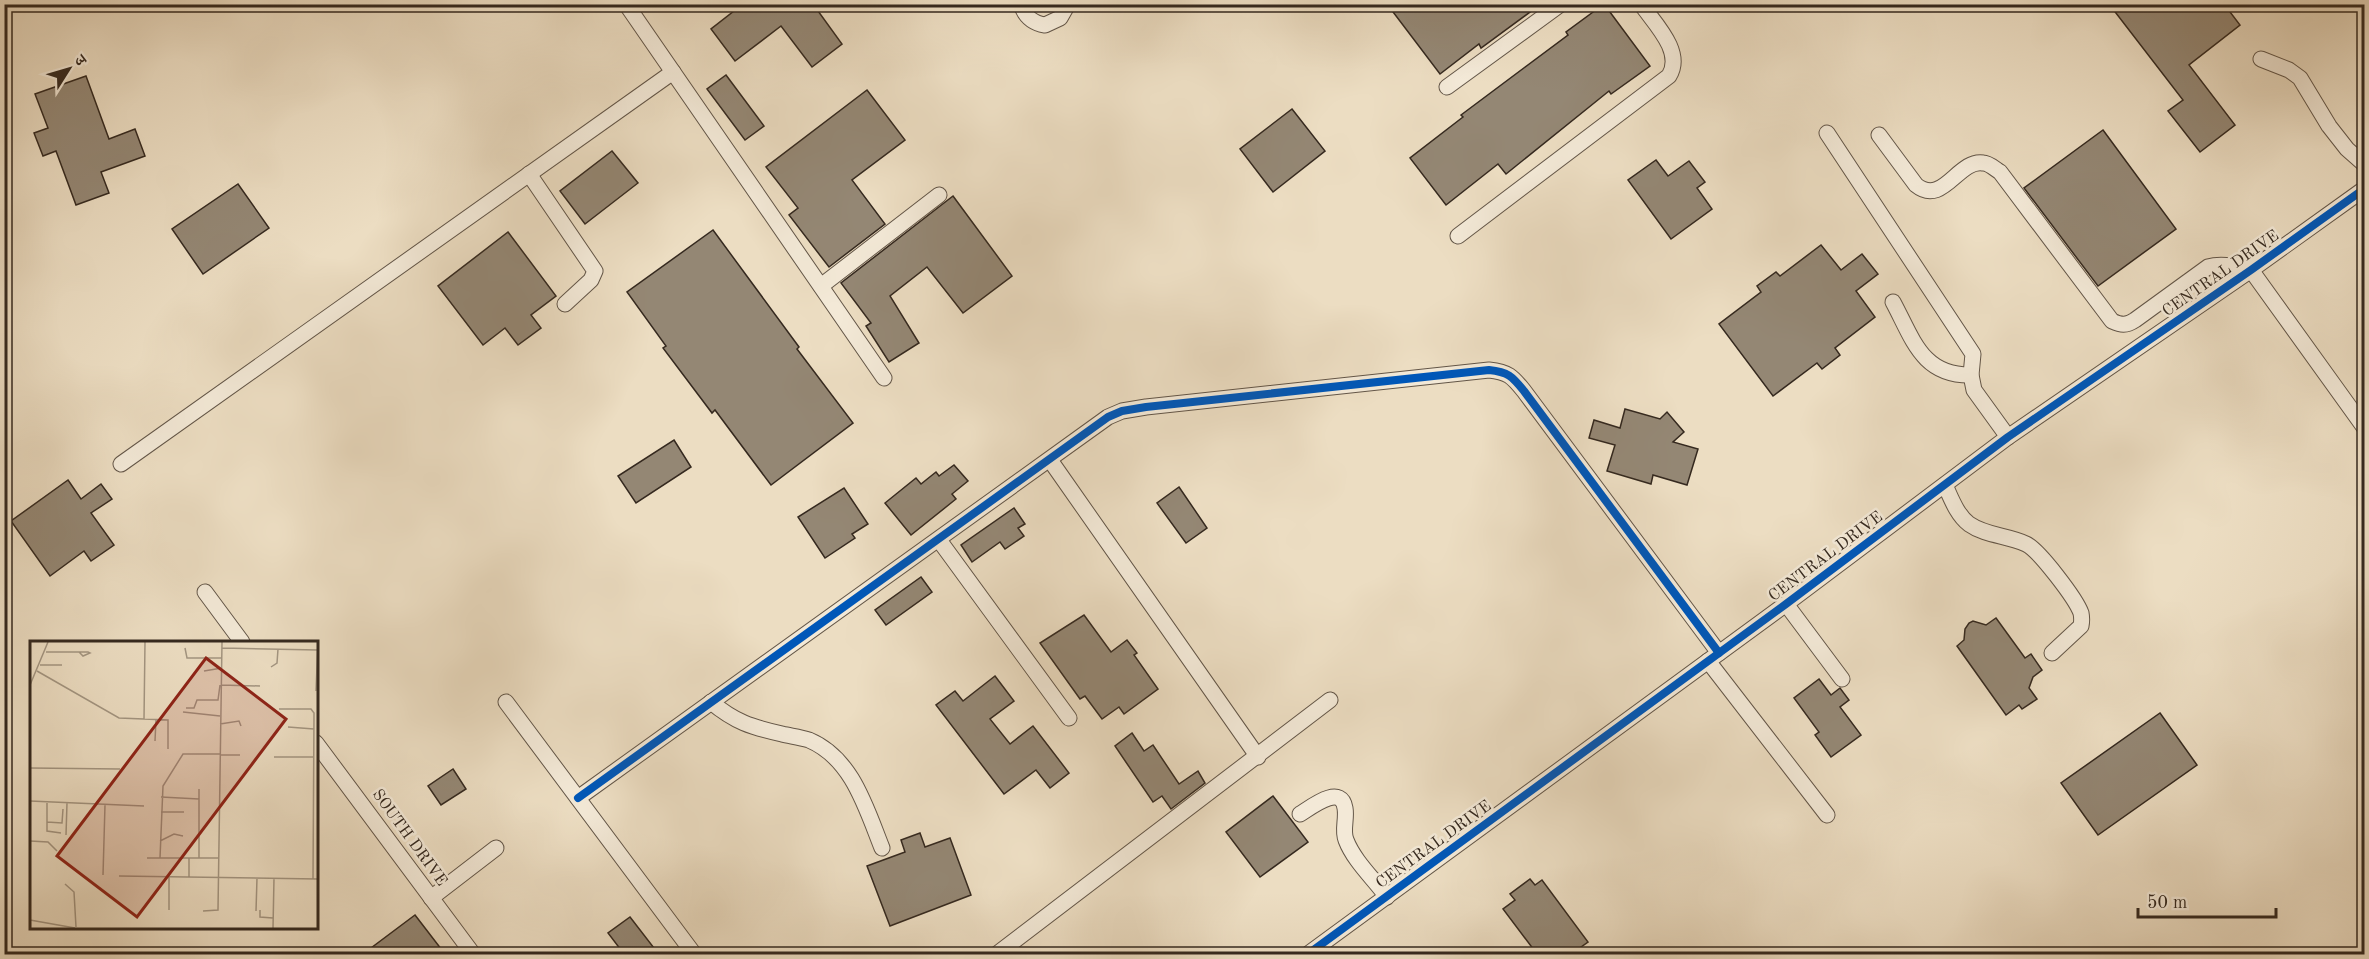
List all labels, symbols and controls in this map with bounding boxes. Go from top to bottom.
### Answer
north arrow [39,39,99,99]
text: उ [70,52,89,71]
street label: CENTRAL DRIVE [2160,228,2282,320]
street label: CENTRAL DRIVE [1766,509,1886,605]
inset map [30,641,318,929]
street label: SOUTH DRIVE [369,787,449,889]
street label: CENTRAL DRIVE [1373,798,1495,892]
scale bar [2138,881,2276,919]
text: 50 m [2147,894,2187,912]

